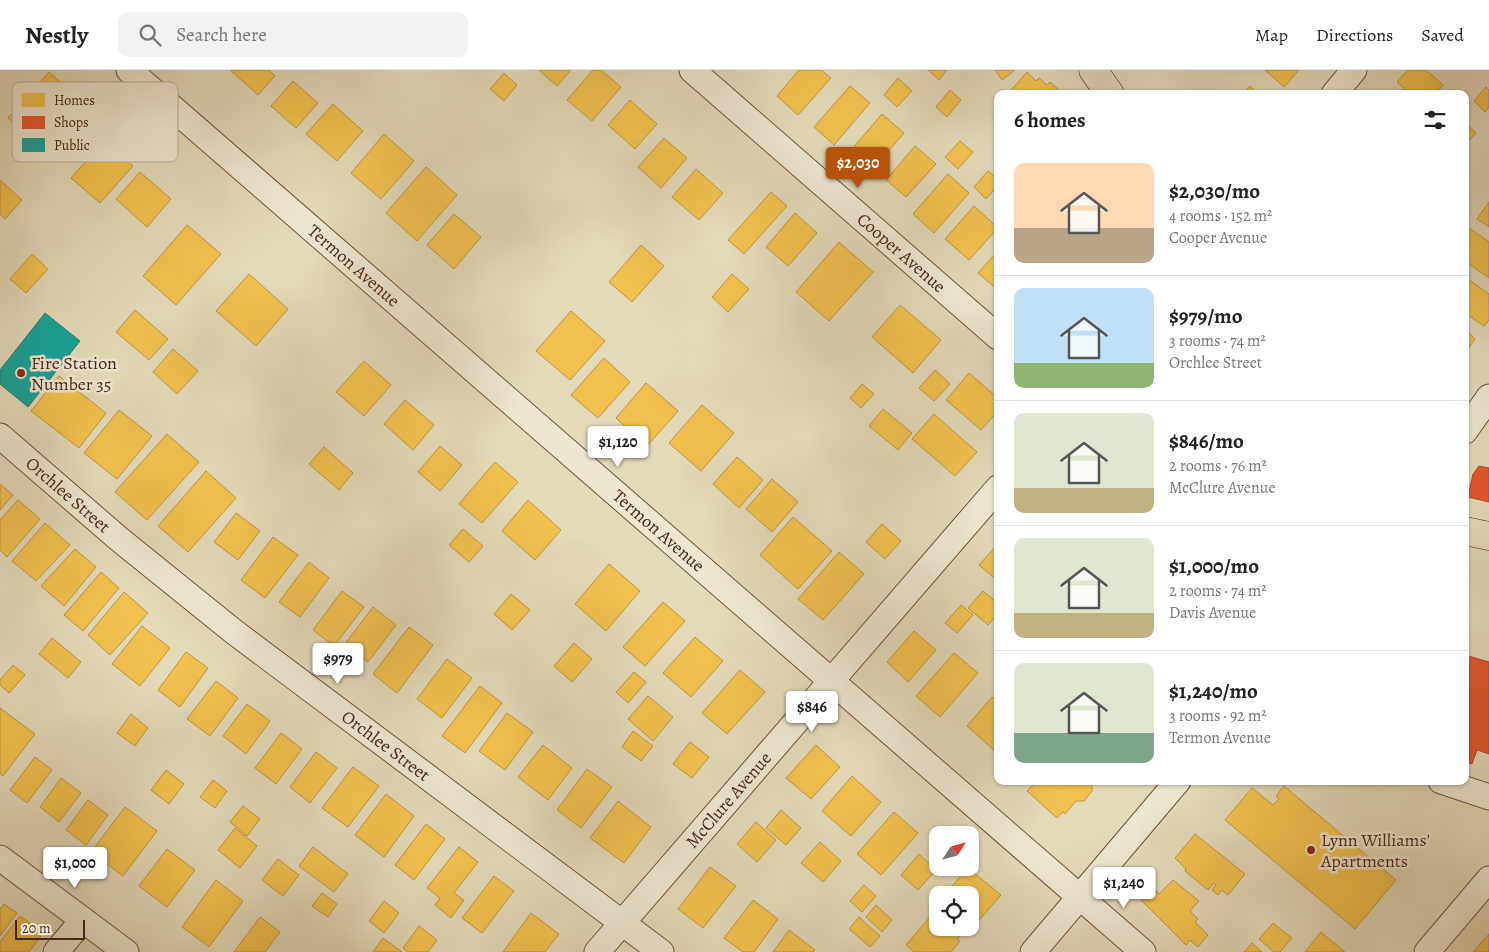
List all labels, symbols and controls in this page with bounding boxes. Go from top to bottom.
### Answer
search box [118,12,468,57]
text: Nestly [25,19,88,51]
icon: search [136,21,164,49]
text: Search here [176,22,267,48]
text: Map [1255,23,1288,47]
text: Directions [1316,23,1393,47]
text: Saved [1421,23,1464,47]
legend [12,82,178,162]
text: Homes [54,91,95,110]
text: 6 homes [1014,106,1086,134]
icon: filters [1421,106,1449,134]
text: Shops [54,113,89,132]
text: Public [54,136,90,155]
pin: $2,030 [817,146,899,189]
text: $2,030 [837,152,879,174]
text: $2,030/mo [1169,177,1260,205]
icon: home [1054,183,1114,243]
text: 4 rooms · 152 m² [1169,205,1272,227]
street label: Cooper Avenue [852,207,951,298]
street label: Termon Avenue [303,219,405,312]
text: Cooper Avenue [1169,227,1267,249]
text: $979/mo [1169,302,1243,330]
icon: home [1054,308,1114,368]
text: 3 rooms · 74 m² [1169,330,1266,352]
place label: Fire Station Number 35 [31,351,117,396]
text: Orchlee Street [1169,352,1262,374]
marker: Fire Station Number 35 [15,367,27,379]
pin: $1,120 [577,426,659,468]
text: $846/mo [1169,427,1244,455]
text: $1,120 [599,431,638,453]
icon: home [1054,433,1114,493]
street label: Orchlee Street [21,451,116,538]
text: 2 rooms · 76 m² [1169,455,1267,477]
text: McClure Avenue [1169,477,1276,499]
street label: Termon Avenue [607,484,710,577]
text: $1,000/mo [1169,552,1259,580]
icon: home [1054,558,1114,618]
text: 2 rooms · 74 m² [1169,580,1267,602]
text: Davis Avenue [1169,602,1256,624]
pin: $979 [308,642,368,685]
text: $979 [323,648,353,670]
text: $1,240/mo [1169,677,1258,705]
icon: home [1054,683,1114,743]
pin: $846 [782,690,842,733]
text: $846 [797,696,827,718]
street label: Orchlee Street [337,705,435,787]
text: 3 rooms · 92 m² [1169,705,1267,727]
text: Termon Avenue [1169,727,1271,749]
street label: McClure Avenue [680,747,777,853]
north arrow [929,826,979,876]
map controls [929,826,979,936]
place label: Lynn Williams' Apartments [1320,828,1430,873]
marker: Lynn Williams' Apartments [1305,844,1317,856]
pin: $1,000 [34,846,116,889]
text: $1,000 [54,852,96,874]
pin: $1,240 [1083,866,1165,909]
text: $1,240 [1104,872,1144,894]
button: locate [929,886,979,936]
scale bar [15,917,85,940]
text: 20 m [22,919,51,938]

